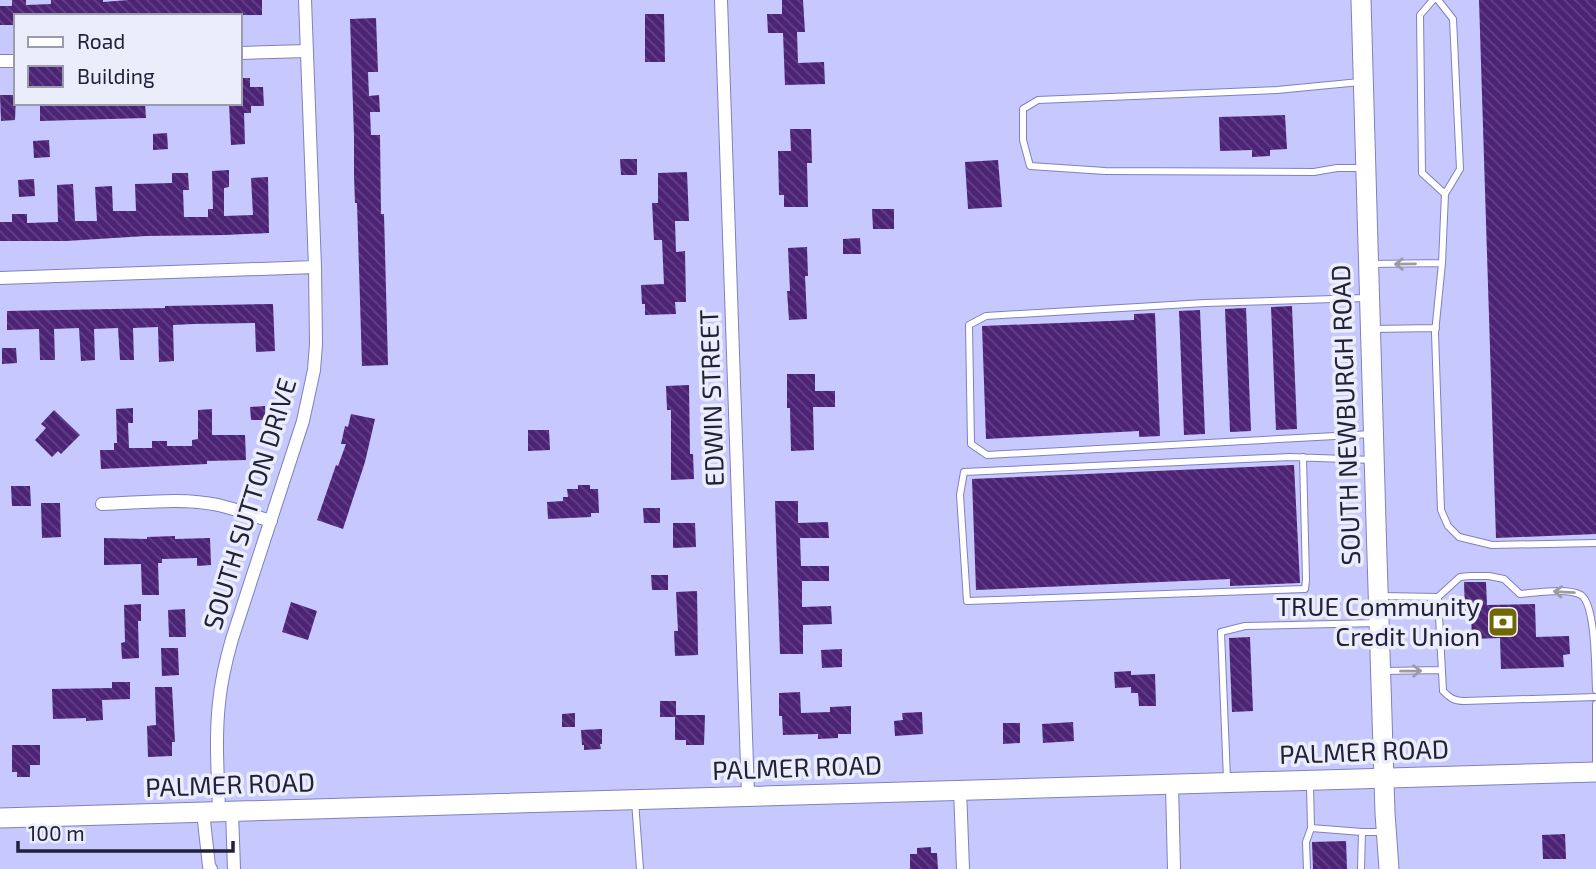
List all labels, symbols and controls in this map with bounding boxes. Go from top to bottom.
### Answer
legend [14,14,242,105]
text: Road [77,28,125,53]
text: Building [77,63,155,88]
one-way arrow [1393,257,1416,270]
street label: SOUTH NEWBURGH ROAD [1324,264,1365,566]
street label: EDWIN STREET [692,309,729,487]
street label: SOUTH SUTTON DRIVE [196,374,302,633]
one-way arrow [1552,586,1575,599]
place label: TRUE Community Credit Union [1276,590,1480,651]
bank icon: TRUE Community Credit Union [1486,605,1520,639]
one-way arrow [1399,664,1422,678]
street label: PALMER ROAD [1278,732,1449,769]
street label: PALMER ROAD [711,748,882,785]
street label: PALMER ROAD [144,765,315,802]
scale bar [18,810,233,854]
text: 100 m [28,820,85,845]

